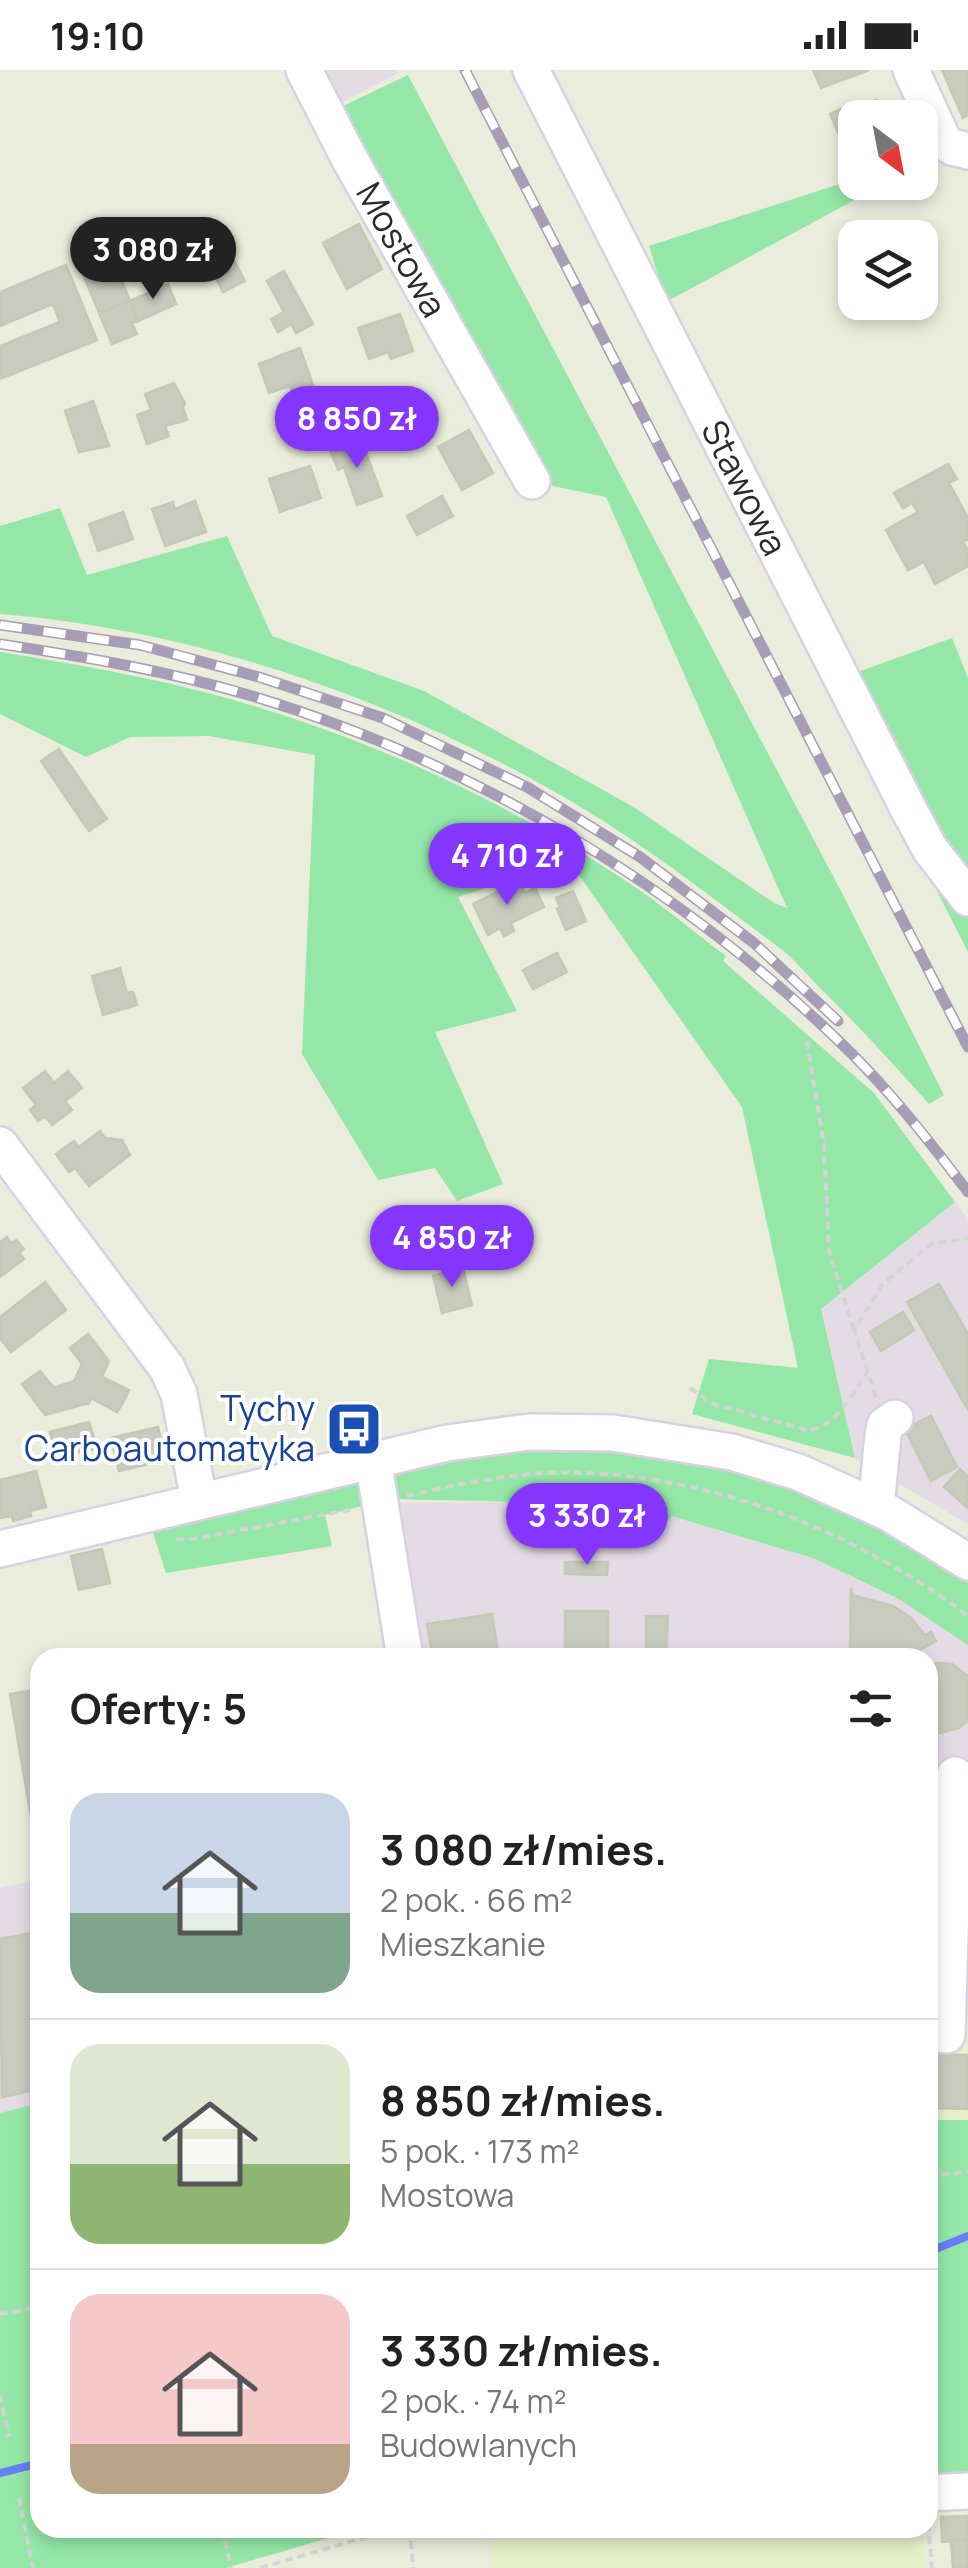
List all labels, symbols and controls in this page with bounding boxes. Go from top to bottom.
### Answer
text: 19:10 [50,9,145,61]
north arrow [838,100,938,200]
map controls [838,100,938,320]
street label: Mostowa [345,174,458,325]
pin: 3 080 zł [50,217,256,302]
button: layers [838,220,938,320]
text: 3 080 zł [92,227,214,271]
pin: 8 850 zł [254,386,460,471]
text: 8 850 zł [297,396,417,440]
street label: Stawowa [690,412,799,563]
pin: 4 710 zł [404,823,610,908]
text: 4 710 zł [451,833,563,877]
pin: 4 850 zł [349,1205,555,1290]
text: 4 850 zł [392,1215,512,1259]
place label: Tychy Carboautomatyka [24,1384,315,1472]
bus stop icon: Tychy Carboautomatyka [324,1399,384,1459]
pin: 3 330 zł [484,1483,690,1568]
text: 3 330 zł [528,1493,646,1537]
text: Oferty: 5 [70,1679,247,1737]
icon: filters [843,1681,898,1736]
text: 3 080 zł/mies. [380,1820,667,1878]
icon: home [150,1833,270,1953]
text: 2 pok. · 66 m² [380,1878,573,1922]
text: Mieszkanie [380,1922,546,1966]
text: 8 850 zł/mies. [380,2071,665,2129]
icon: home [150,2084,270,2204]
text: 5 pok. · 173 m² [380,2129,579,2173]
text: Mostowa [380,2173,514,2217]
text: 3 330 zł/mies. [380,2321,662,2379]
icon: home [150,2334,270,2454]
text: 2 pok. · 74 m² [380,2379,567,2423]
text: Budowlanych [380,2423,577,2467]

